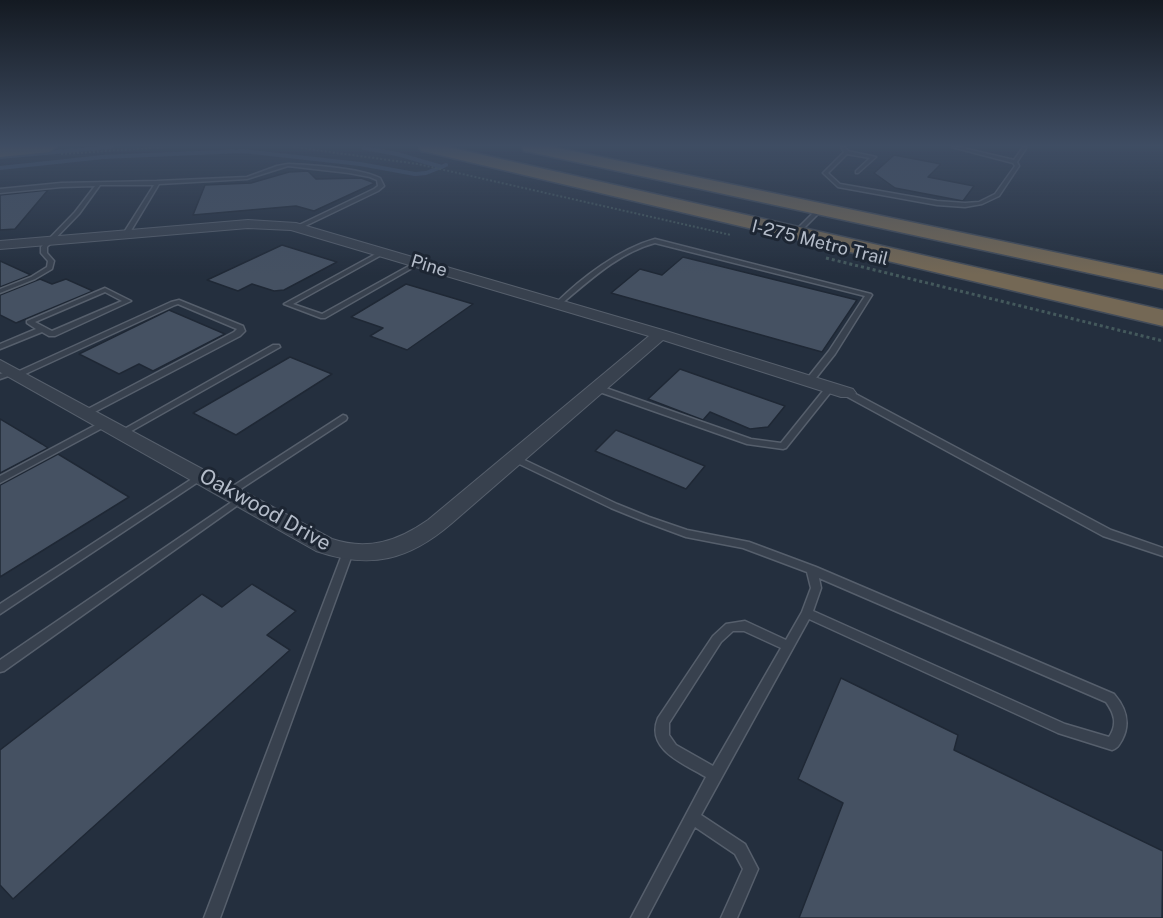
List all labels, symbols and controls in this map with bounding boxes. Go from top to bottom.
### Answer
street label: I-275 Metro Trail [749,216,891,270]
street label: Pine [408,250,450,282]
street label: Oakwood Drive [195,463,335,557]

